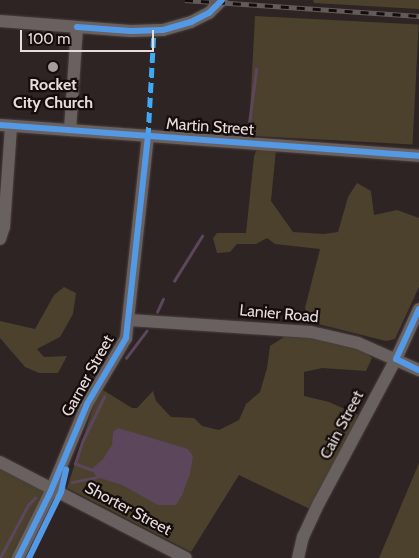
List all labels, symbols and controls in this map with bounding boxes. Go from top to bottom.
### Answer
scale bar [22,20,156,52]
text: 100 m [28,30,70,48]
marker: Rocket City Church [47,61,59,73]
place label: Rocket City Church [13,75,93,113]
street label: Martin Street [165,114,255,140]
street label: Lanier Road [239,301,319,327]
street label: Garner Street [58,332,118,420]
street label: Cain Street [316,388,368,462]
street label: Shorter Street [82,478,174,540]

